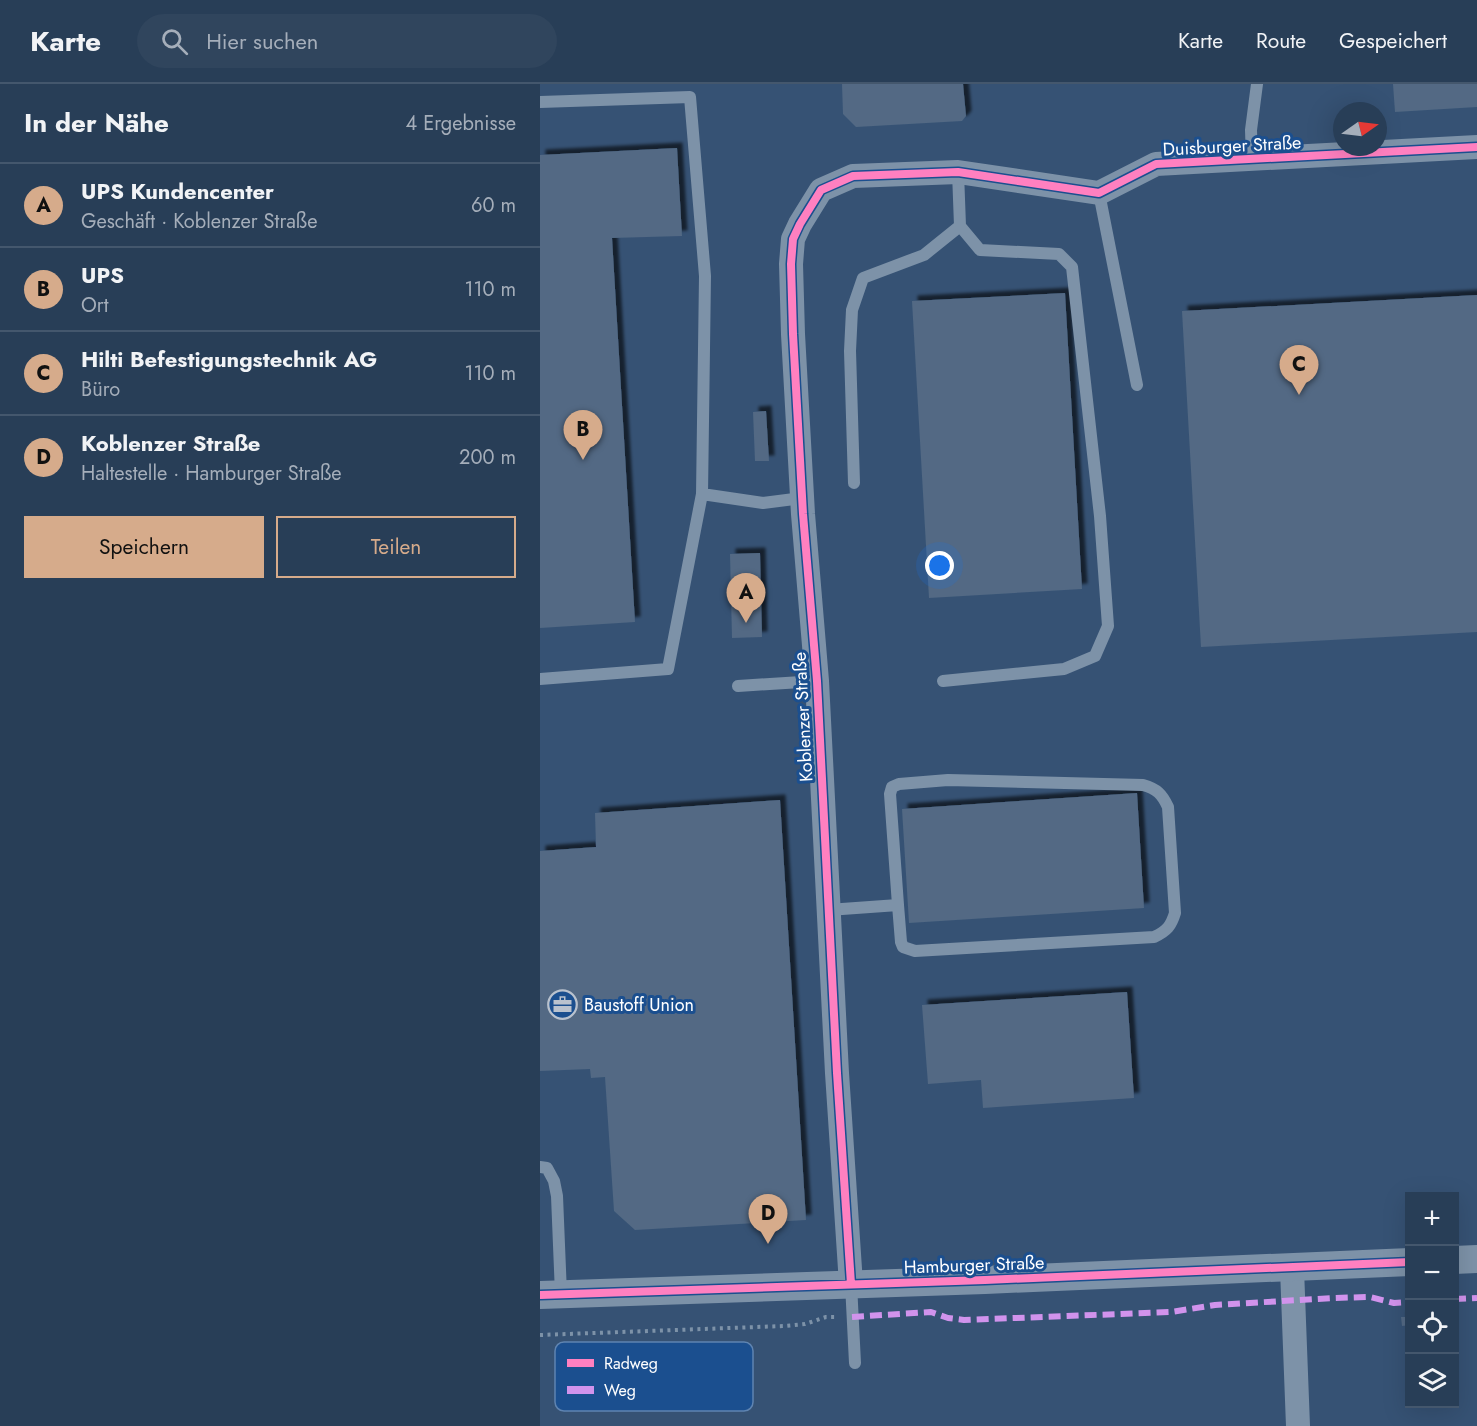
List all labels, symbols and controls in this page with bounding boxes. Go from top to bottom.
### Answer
search box [137,14,557,68]
text: Karte [30,21,101,62]
icon: search [158,25,191,58]
text: Hier suchen [206,25,318,57]
text: Karte [1178,26,1223,56]
text: Route [1256,26,1306,56]
text: Gespeichert [1339,26,1447,56]
north arrow [1333,102,1387,156]
text: In der Nähe [24,104,169,142]
text: 4 Ergebnisse [406,109,516,138]
street label: Duisburger Straße [1162,129,1302,163]
text: UPS Kundencenter [81,175,274,207]
text: A [36,191,51,220]
text: 60 m [471,191,516,220]
text: Geschäft · Koblenzer Straße [81,207,317,236]
text: UPS [81,259,124,291]
text: B [37,275,50,304]
text: 110 m [464,275,516,304]
text: Ort [81,291,108,320]
text: Hilti Befestigungstechnik AG [81,343,377,375]
pin: C [1280,346,1318,395]
text: C [36,359,51,388]
text: 110 m [464,359,516,388]
text: Büro [81,375,120,404]
pin: B [564,410,603,460]
text: Koblenzer Straße [81,427,260,459]
text: D [36,443,51,472]
text: 200 m [459,443,516,472]
text: Haltestelle · Hamburger Straße [81,459,342,488]
button: Speichern [24,516,264,578]
button: Teilen [276,516,516,578]
your location [925,551,954,580]
pin: A [726,574,766,623]
street label: Koblenzer Straße [787,651,819,783]
office icon: Baustoff Union [547,989,579,1021]
place label: Baustoff Union [584,992,694,1018]
map controls [1405,1192,1459,1408]
button: + [1405,1192,1459,1246]
pin: D [748,1194,788,1244]
button: − [1405,1246,1459,1300]
street label: Hamburger Straße [903,1250,1045,1280]
button: locate [1405,1300,1459,1354]
legend [555,1342,753,1411]
text: Radweg [604,1352,658,1375]
button: layers [1405,1354,1459,1408]
text: Weg [604,1379,636,1402]

